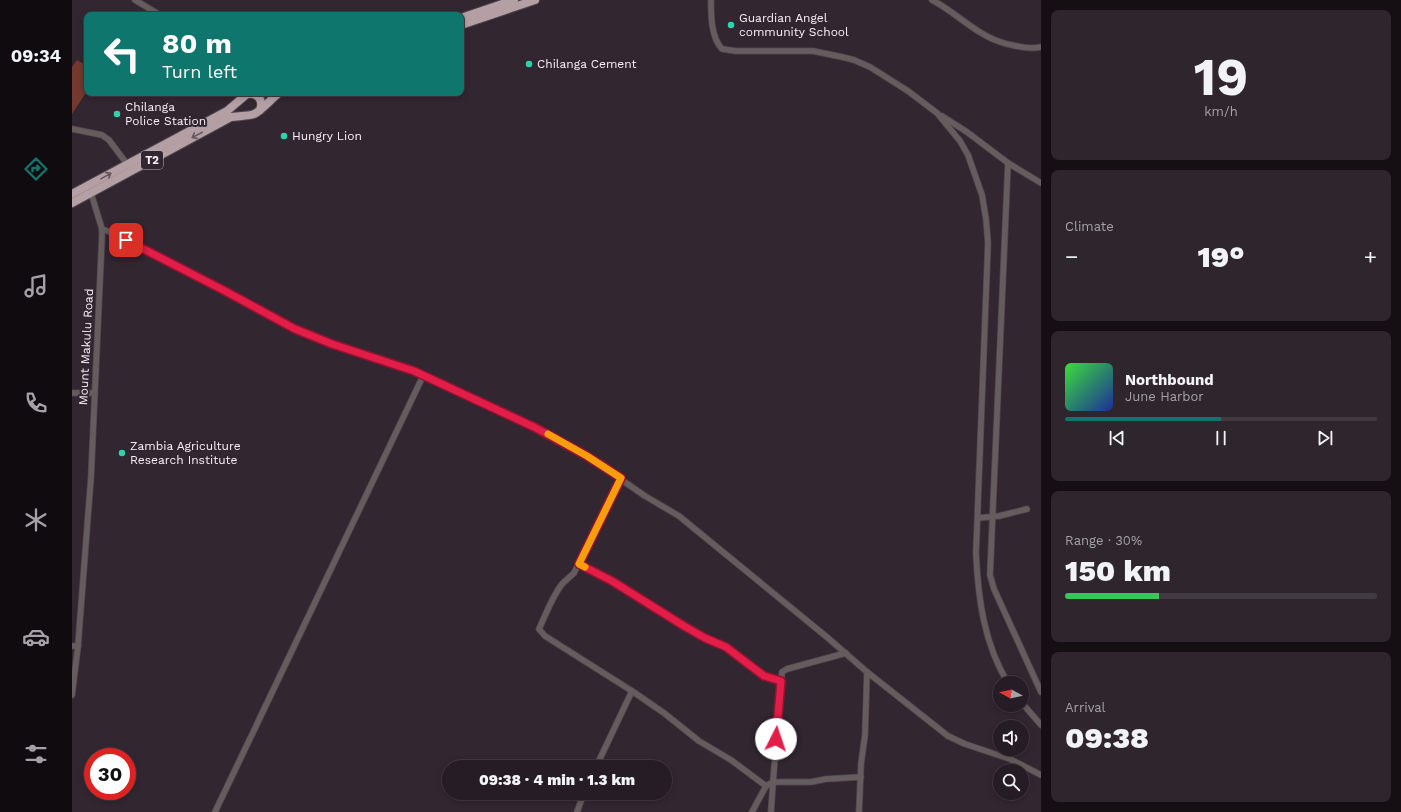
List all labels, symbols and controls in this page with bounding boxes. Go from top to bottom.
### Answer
place label: Guardian Angel community School [739,11,849,39]
marker: Guardian Angel community School [726,20,736,30]
text: 80 m [162,27,232,60]
icon: left [96,28,148,80]
text: 09:34 [11,45,61,66]
text: 19 [1194,47,1248,108]
place label: Chilanga Cement [537,57,637,71]
marker: Chilanga Cement [524,59,534,69]
text: Turn left [162,61,237,82]
place label: Chilanga Police Station [125,100,206,128]
text: km/h [1204,104,1238,119]
marker: Chilanga Police Station [112,109,122,119]
place label: Hungry Lion [292,129,362,143]
marker: Hungry Lion [279,131,289,141]
one-way arrow [191,132,203,140]
road number: T2 [141,151,163,169]
icon: directions [22,155,50,183]
one-way arrow [100,171,112,179]
text: Climate [1065,219,1114,234]
pin [109,223,143,257]
icon: arrive [115,229,137,251]
text: 19° [1197,239,1245,274]
text: − [1065,244,1078,269]
text: + [1364,244,1377,269]
icon: music [22,272,50,300]
street label: Mount Makulu Road [76,288,96,406]
text: Northbound [1125,371,1214,389]
icon: phone [22,389,50,417]
text: June Harbor [1125,389,1204,404]
icon: previous [1106,427,1128,449]
icon: pause [1210,427,1232,449]
icon: next [1314,427,1336,449]
place label: Zambia Agriculture Research Institute [130,439,241,467]
marker: Zambia Agriculture Research Institute [117,448,127,458]
icon: climate [22,506,50,534]
text: Range · 30% [1065,533,1142,548]
text: 150 km [1065,553,1171,588]
icon: car [22,623,50,651]
north arrow [993,676,1029,712]
map controls [993,676,1029,800]
text: Arrival [1065,700,1106,715]
position arrow [755,718,797,760]
button: sound [993,720,1029,756]
text: 09:38 [1065,720,1149,755]
icon: filters [22,740,50,768]
speed limit sign: 30 [84,748,136,800]
button: search [993,764,1029,800]
text: 09:38 · 4 min · 1.3 km [479,771,635,789]

